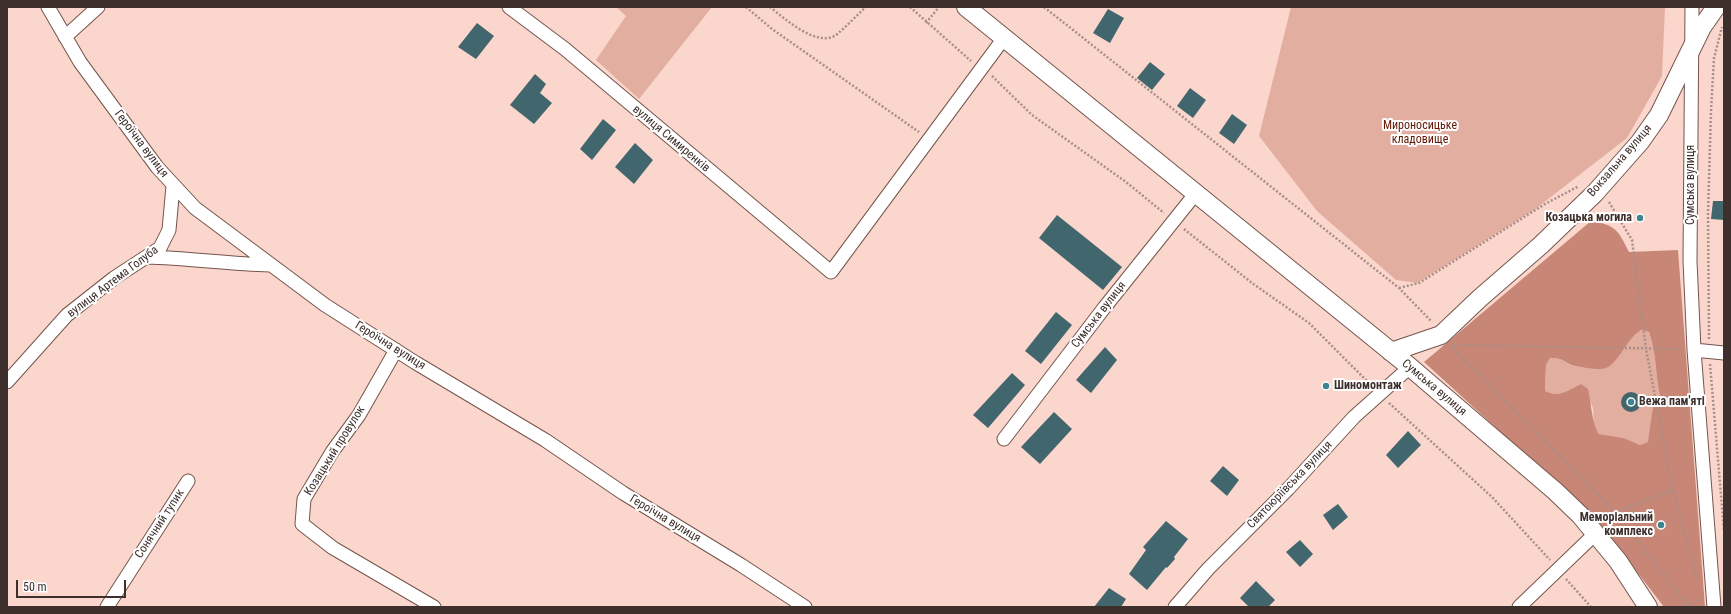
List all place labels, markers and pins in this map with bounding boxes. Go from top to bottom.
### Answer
place label: Козацька могила [1545,211,1632,225]
marker: Козацька могила [1635,213,1645,223]
place label: Шиномонтаж [1334,379,1402,393]
marker: Шиномонтаж [1321,381,1331,391]
place label: Вежа пам'яті [1639,395,1705,409]
marker: Вежа пам'яті [1626,397,1636,407]
place label: Меморіальний комплекс [1580,511,1653,539]
marker: Меморіальний комплекс [1656,520,1666,530]

